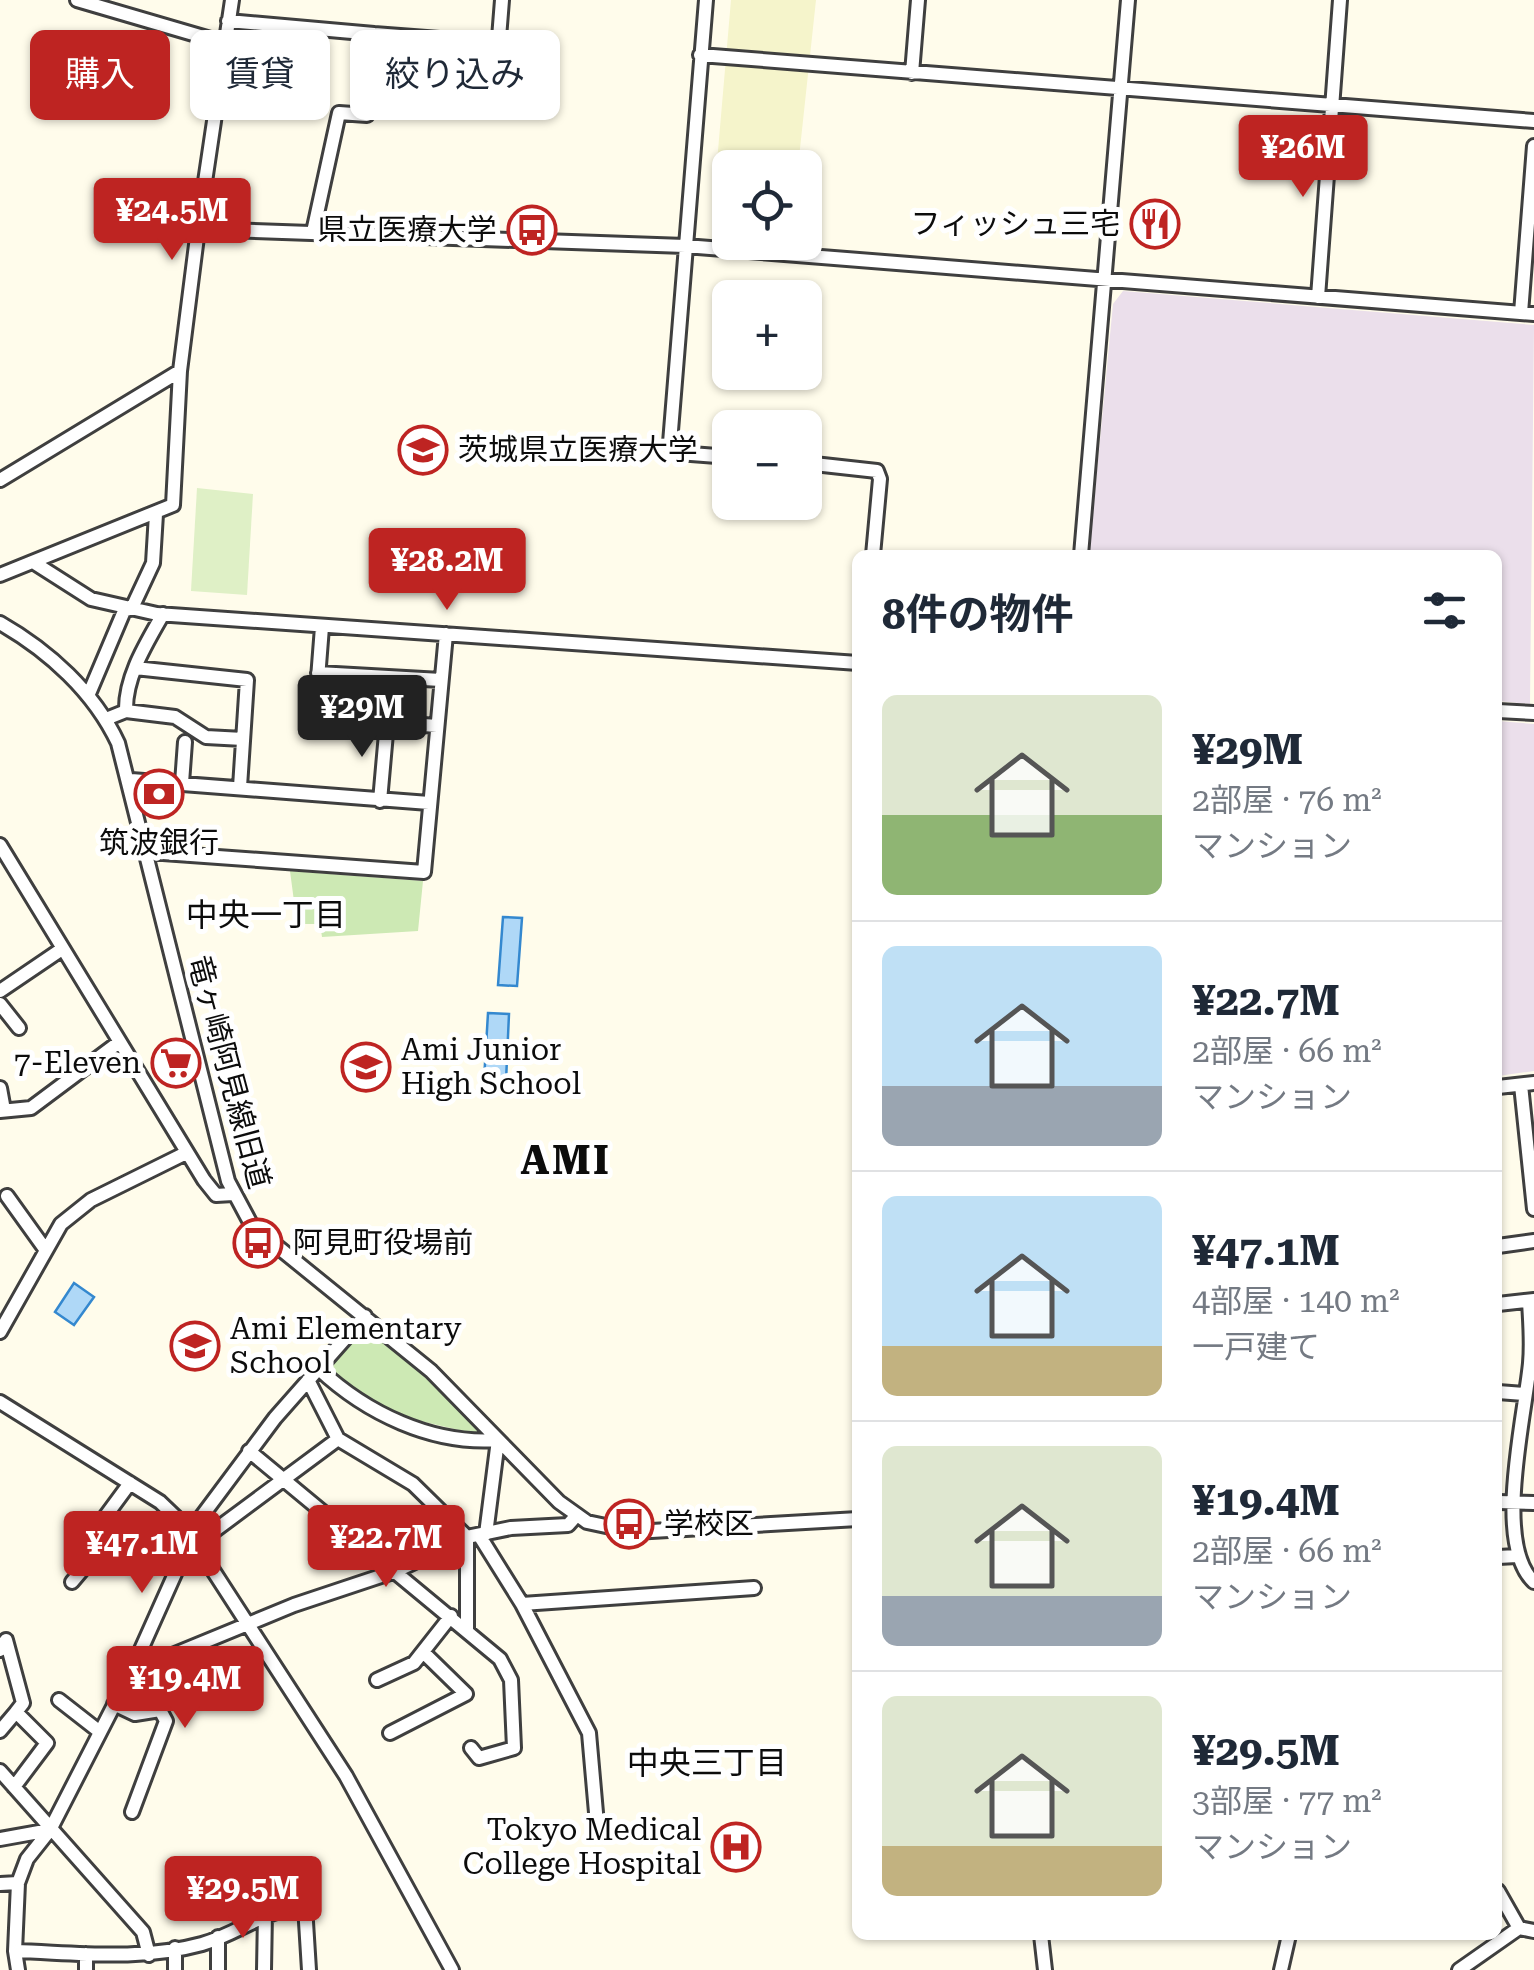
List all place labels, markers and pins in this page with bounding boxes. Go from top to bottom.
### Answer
pin: ¥26M [1244,115,1362,200]
pin: ¥24.5M [91,178,253,263]
restaurant icon: フィッシュ三宅 [1129,198,1181,250]
bus stop icon: 県立医療大学 [506,204,558,256]
place label: フィッシュ三宅 [911,206,1120,241]
place label: 県立医療大学 [317,212,497,247]
school or university icon: 茨城県立医療大学 [397,424,449,476]
place label: 茨城県立医療大学 [458,432,698,467]
pin: ¥28.2M [366,528,528,613]
pin: ¥29M [303,675,421,760]
bank icon: 筑波銀行 [133,768,185,820]
place label: 筑波銀行 [99,825,219,860]
place label: Ami Junior High School [401,1032,581,1101]
supermarket icon: 7-Eleven [150,1037,202,1089]
school or university icon: Ami Junior High School [340,1041,392,1093]
place label: 7-Eleven [14,1045,141,1080]
bus stop icon: 阿見町役場前 [232,1217,284,1269]
place label: 阿見町役場前 [293,1225,473,1260]
place label: Ami Elementary School [230,1311,462,1380]
school or university icon: Ami Elementary School [169,1320,221,1372]
bus stop icon: 学校区 [603,1498,655,1550]
pin: ¥22.7M [305,1505,467,1590]
place label: 学校区 [664,1506,754,1541]
pin: ¥47.1M [61,1511,223,1596]
pin: ¥19.4M [104,1646,266,1731]
place label: Tokyo Medical College Hospital [463,1812,701,1881]
hospital icon: Tokyo Medical College Hospital [710,1821,762,1873]
pin: ¥29.5M [162,1856,324,1941]

